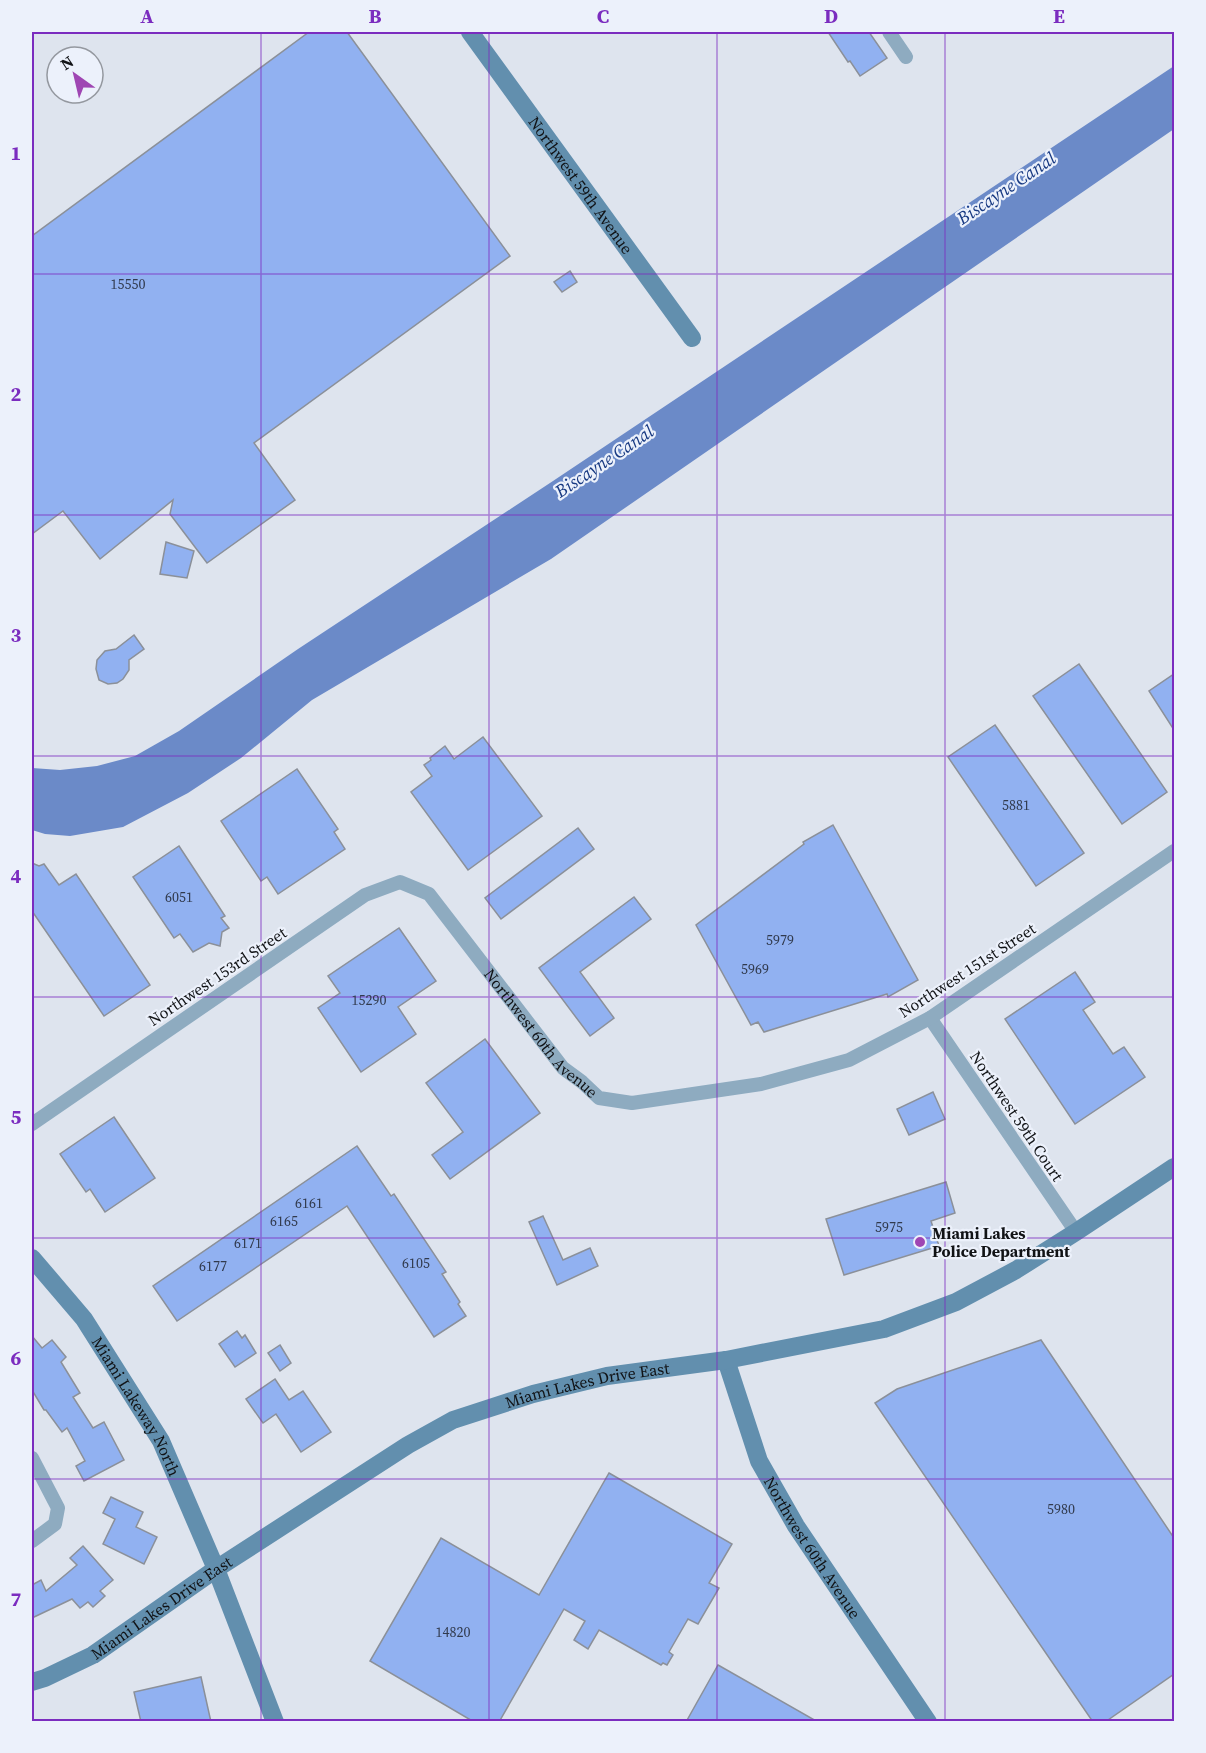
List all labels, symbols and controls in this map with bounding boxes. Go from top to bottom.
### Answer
text: A [140,2,154,30]
text: B [368,2,382,30]
text: C [597,2,609,30]
text: D [824,2,838,30]
text: E [1053,2,1065,30]
north arrow [45,45,105,105]
text: N [56,50,78,75]
street label: Northwest 59th Avenue [524,112,638,258]
text: 1 [11,139,21,167]
water label: Biscayne Canal [951,146,1060,231]
house number: 15550 [111,274,146,294]
text: 2 [11,380,22,408]
water label: Biscayne Canal [549,419,658,504]
text: 3 [11,621,22,649]
house number: 5881 [1002,795,1030,815]
text: 4 [11,862,22,890]
house number: 6051 [165,887,193,907]
street label: Northwest 151st Street [894,917,1040,1023]
street label: Northwest 153rd Street [144,921,291,1031]
house number: 5979 [766,930,794,950]
house number: 5969 [741,959,769,979]
street label: Northwest 60th Avenue [479,964,603,1103]
house number: 15290 [352,990,387,1010]
street label: Northwest 59th Court [965,1047,1069,1186]
text: 5 [11,1103,22,1131]
house number: 6161 [295,1193,323,1213]
house number: 6165 [270,1211,298,1231]
house number: 5975 [875,1217,903,1237]
place label: Miami Lakes Police Department [932,1222,1070,1262]
house number: 6171 [234,1233,262,1253]
marker: Miami Lakes Police Department [913,1235,927,1249]
house number: 6105 [402,1253,430,1273]
house number: 6177 [199,1256,227,1276]
street label: Miami Lakeway North [87,1332,186,1480]
text: 6 [11,1344,22,1372]
street label: Miami Lakes Drive East [502,1357,671,1413]
street label: Northwest 60th Avenue [759,1472,866,1623]
house number: 5980 [1047,1499,1075,1519]
street label: Miami Lakes Drive East [86,1550,237,1664]
text: 7 [11,1585,22,1613]
house number: 14820 [436,1622,471,1642]

